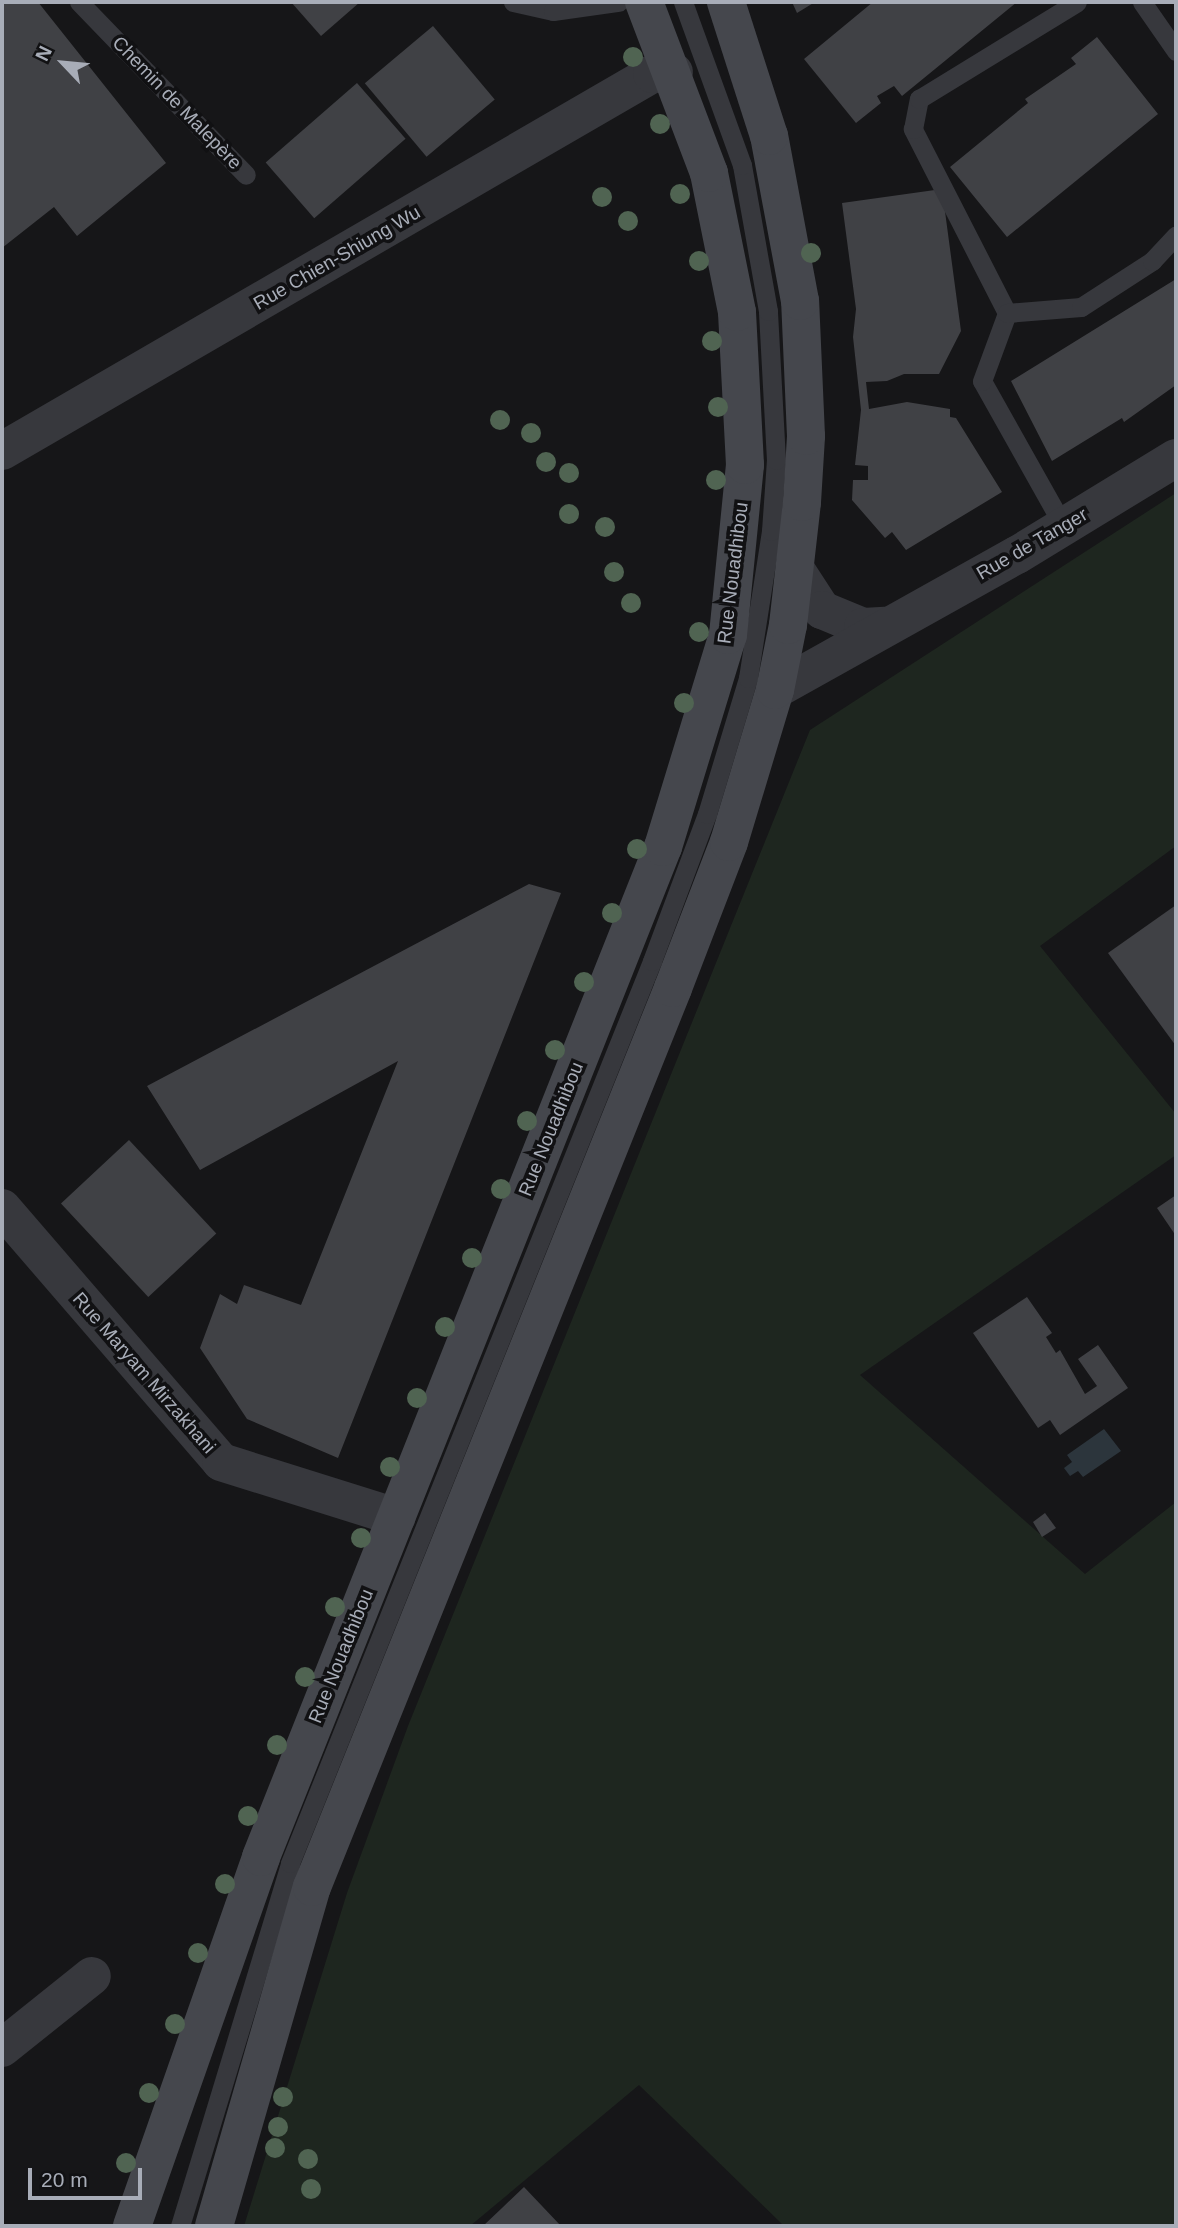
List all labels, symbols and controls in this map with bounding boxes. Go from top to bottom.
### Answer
north arrow [28,28,98,98]
street label: Chemin de Malepère [108,32,246,174]
text: N [31,43,56,64]
street label: Rue Chien-Shiung Wu [250,201,424,315]
street label: Rue Nouadhibou [713,501,753,645]
street label: Rue de Tanger [972,503,1092,585]
street label: Rue Nouadhibou [514,1059,588,1199]
street label: Rue Maryam Mirzakhani [68,1288,220,1458]
street label: Rue Nouadhibou [304,1586,378,1726]
scale bar [32,2154,145,2198]
text: 20 m [41,2168,88,2191]

